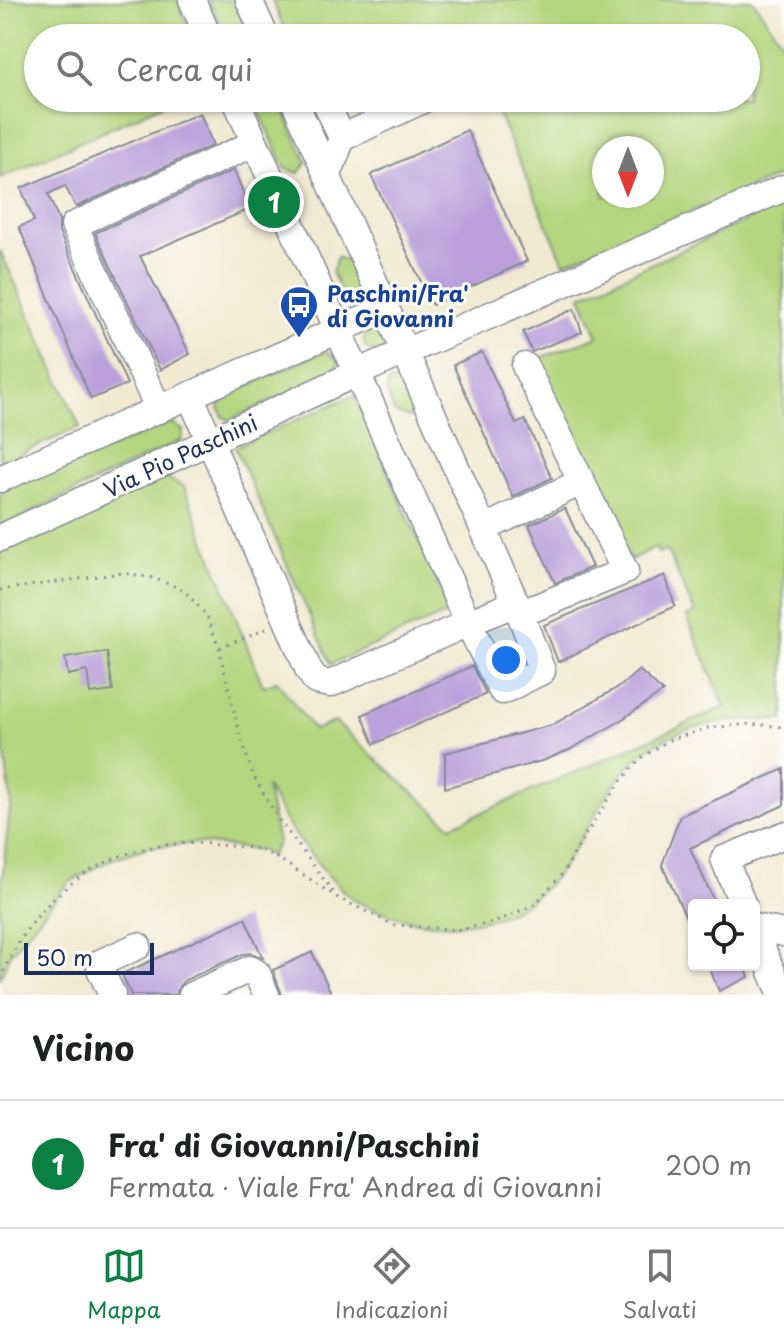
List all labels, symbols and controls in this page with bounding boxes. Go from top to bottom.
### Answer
search box [24,24,760,112]
icon: search [52,46,96,90]
text: Cerca qui [116,46,253,91]
north arrow [592,136,664,208]
pin: 1 [248,172,300,232]
place label: Paschini/Fra' di Giovanni [327,276,469,334]
bus stop icon: Paschini/Fra' di Giovanni [278,284,320,339]
street label: Via Pio Paschini [97,405,263,505]
your location [486,640,526,680]
map controls [688,899,760,971]
button: locate [688,899,760,971]
scale bar [24,939,154,975]
text: 50 m [36,940,93,973]
text: Vicino [32,1021,134,1073]
text: Fra' di Giovanni/Paschini [108,1122,480,1167]
text: 1 [52,1145,64,1184]
text: 200 m [665,1145,752,1184]
text: Fermata · Viale Fra' Andrea di Giovanni [108,1167,602,1206]
tab: Mappa [87,1244,161,1325]
tab: Indicazioni [335,1244,448,1325]
tab: Salvati [623,1244,697,1325]

